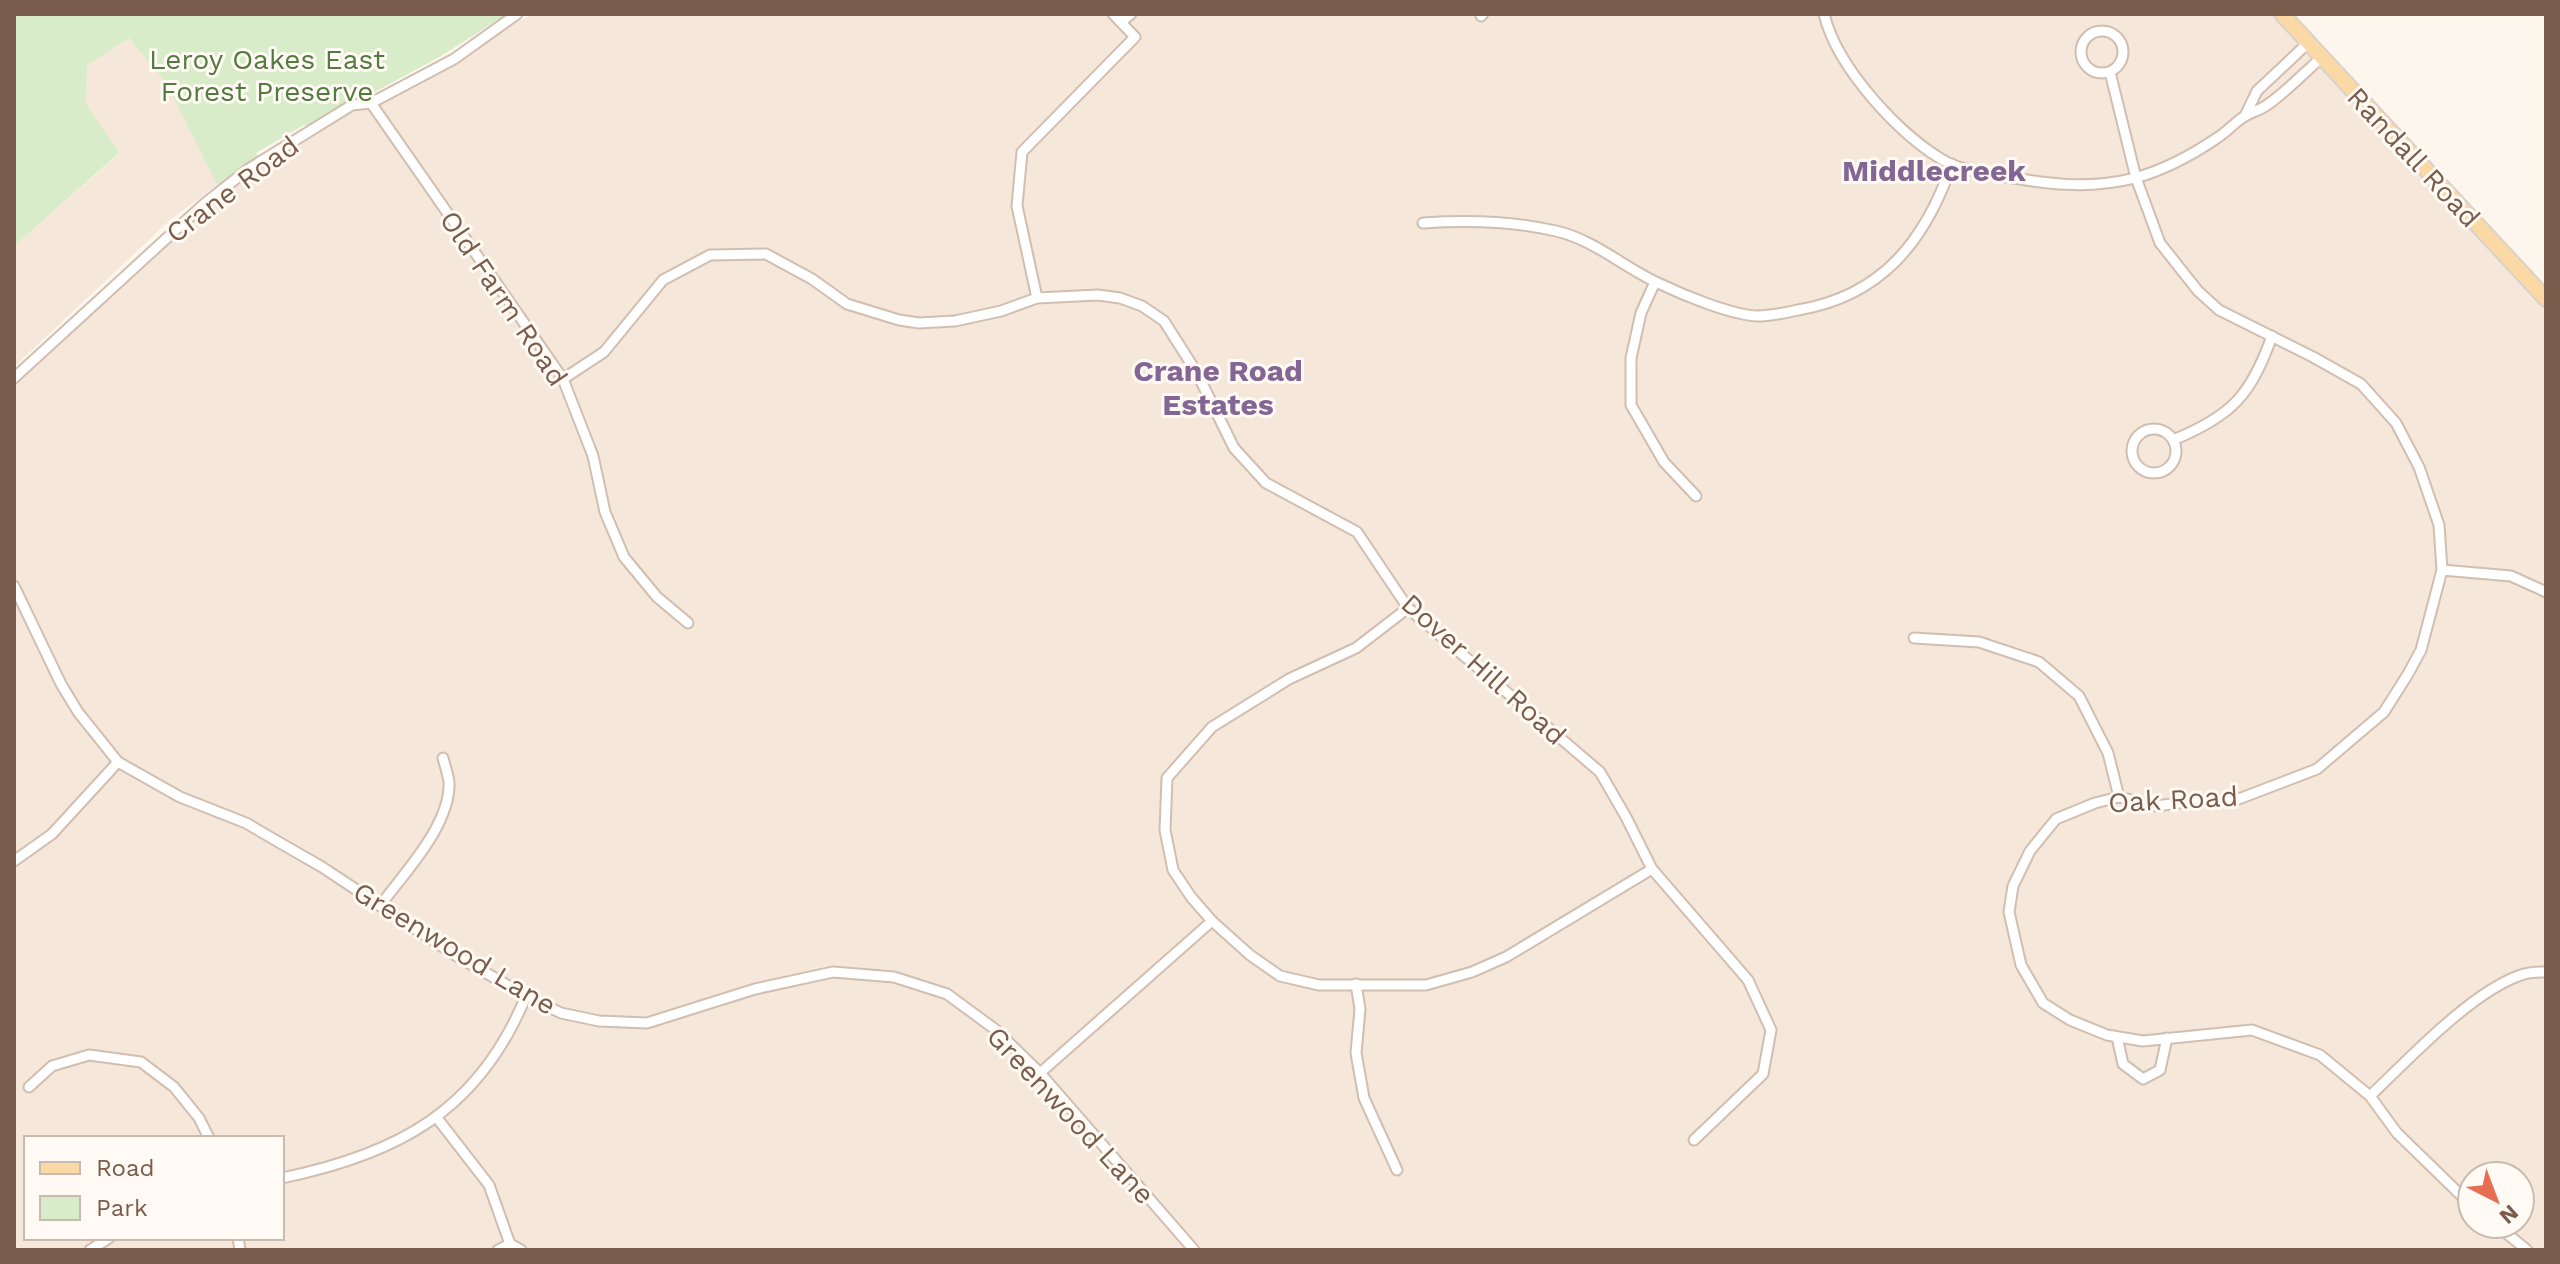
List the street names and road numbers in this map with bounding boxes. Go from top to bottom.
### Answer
street label: Randall Road [2340,81,2487,234]
street label: Crane Road [159,129,305,250]
street label: Old Farm Road [433,204,574,392]
street label: Dover Hill Road [1395,587,1573,752]
street label: Oak Road [2107,780,2239,819]
street label: Greenwood Lane [347,875,562,1022]
street label: Greenwood Lane [980,1020,1161,1211]

